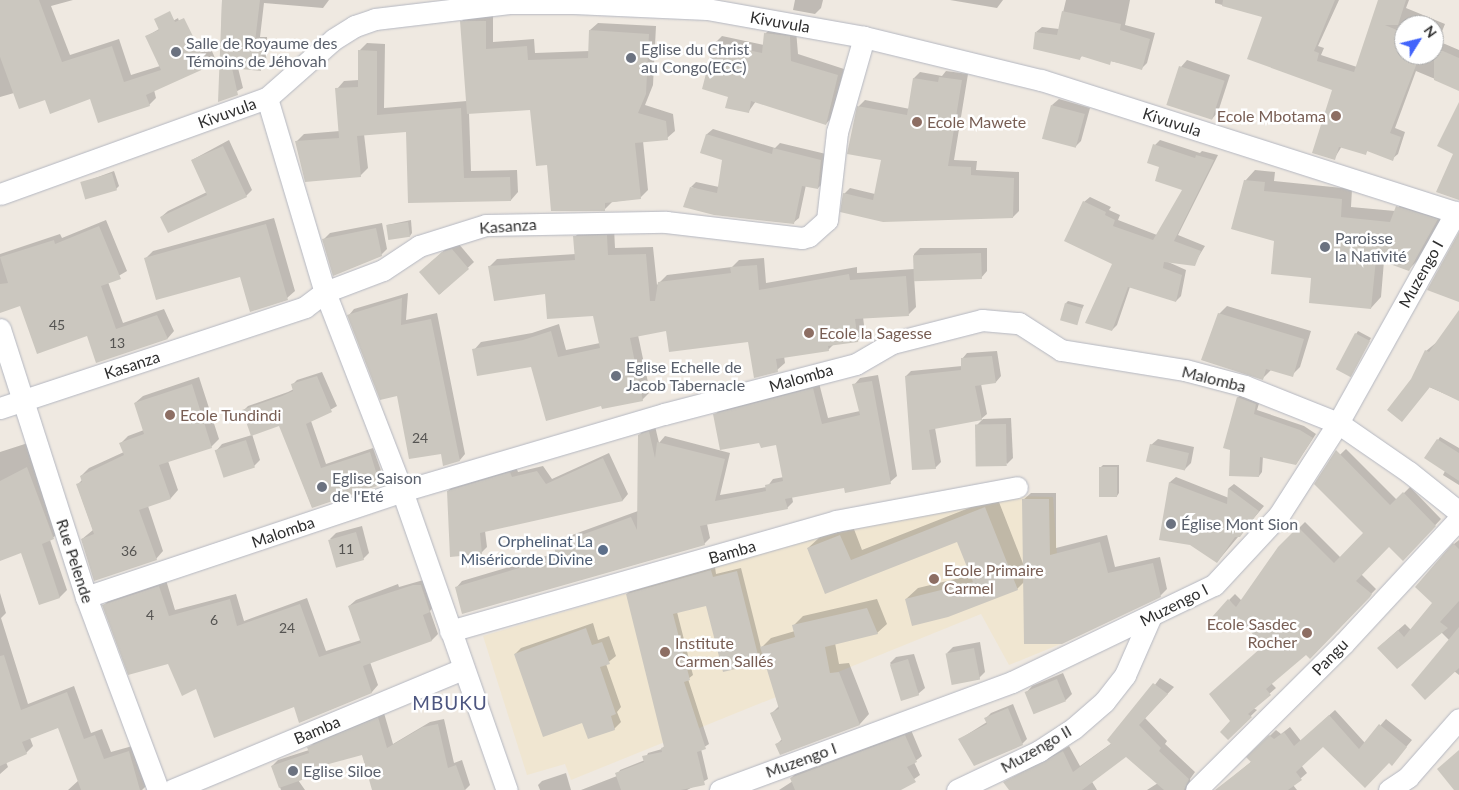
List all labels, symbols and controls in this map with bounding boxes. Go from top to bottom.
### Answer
street label: Kivuvula [749,7,811,37]
north arrow [1394,15,1444,65]
text: N [1421,22,1441,41]
place label: Salle de Royaume des Témoins de Jéhovah [186,33,337,71]
place label: Eglise du Christ au Congo(ECC) [641,39,749,77]
marker: Salle de Royaume des Témoins de Jéhovah [170,46,182,58]
marker: Eglise du Christ au Congo(ECC) [625,52,637,64]
street label: Kivuvula [195,94,259,132]
street label: Kivuvula [1140,104,1204,140]
place label: Ecole Mbotama [1217,106,1326,126]
marker: Ecole Mbotama [1330,110,1342,122]
place label: Ecole Mawete [927,112,1026,132]
marker: Ecole Mawete [911,116,923,128]
street label: Kasanza [479,214,537,238]
place label: Paroisse la Nativité [1335,228,1407,266]
street label: Muzengo I [1395,237,1447,311]
marker: Paroisse la Nativité [1319,241,1331,253]
house number: 45 [49,317,65,333]
place label: Ecole la Sagesse [819,323,932,343]
marker: Ecole la Sagesse [803,327,815,339]
house number: 13 [109,335,125,351]
street label: Kasanza [102,347,162,383]
place label: Eglise Echelle de Jacob Tabernacle [626,357,746,395]
street label: Malomba [767,360,835,396]
street label: Malomba [1180,362,1248,396]
marker: Eglise Echelle de Jacob Tabernacle [610,370,622,382]
place label: Ecole Tundindi [180,405,282,425]
marker: Ecole Tundindi [164,409,176,421]
house number: 24 [412,430,428,446]
place label: Eglise Saison de l'Eté [332,468,422,506]
marker: Eglise Saison de l'Eté [316,481,328,493]
street label: Malomba [249,512,317,552]
place label: Église Mont Sion [1181,514,1298,534]
street label: Rue Pelende [52,516,98,606]
marker: Église Mont Sion [1165,518,1177,530]
place label: Orphelinat La Miséricorde Divine [460,531,593,569]
street label: Bamba [706,536,758,568]
house number: 11 [338,541,354,557]
house number: 36 [121,543,137,559]
marker: Orphelinat La Miséricorde Divine [597,544,609,556]
place label: Ecole Primaire Carmel [944,560,1044,598]
marker: Ecole Primaire Carmel [928,573,940,585]
street label: Muzengo I [1137,580,1211,630]
house number: 4 [146,607,154,623]
house number: 6 [210,612,218,628]
place label: Ecole Sasdec Rocher [1207,614,1297,652]
house number: 24 [279,620,295,636]
marker: Ecole Sasdec Rocher [1301,627,1313,639]
place label: Institute Carmen Sallés [675,633,774,671]
street label: Pangu [1308,635,1352,679]
marker: Institute Carmen Sallés [659,646,671,658]
district label: MBUKU [412,692,488,714]
street label: Bamba [291,712,343,748]
street label: Muzengo II [997,721,1075,777]
street label: Muzengo I [763,738,839,782]
place label: Eglise Siloe [303,761,381,781]
marker: Eglise Siloe [287,765,299,777]

